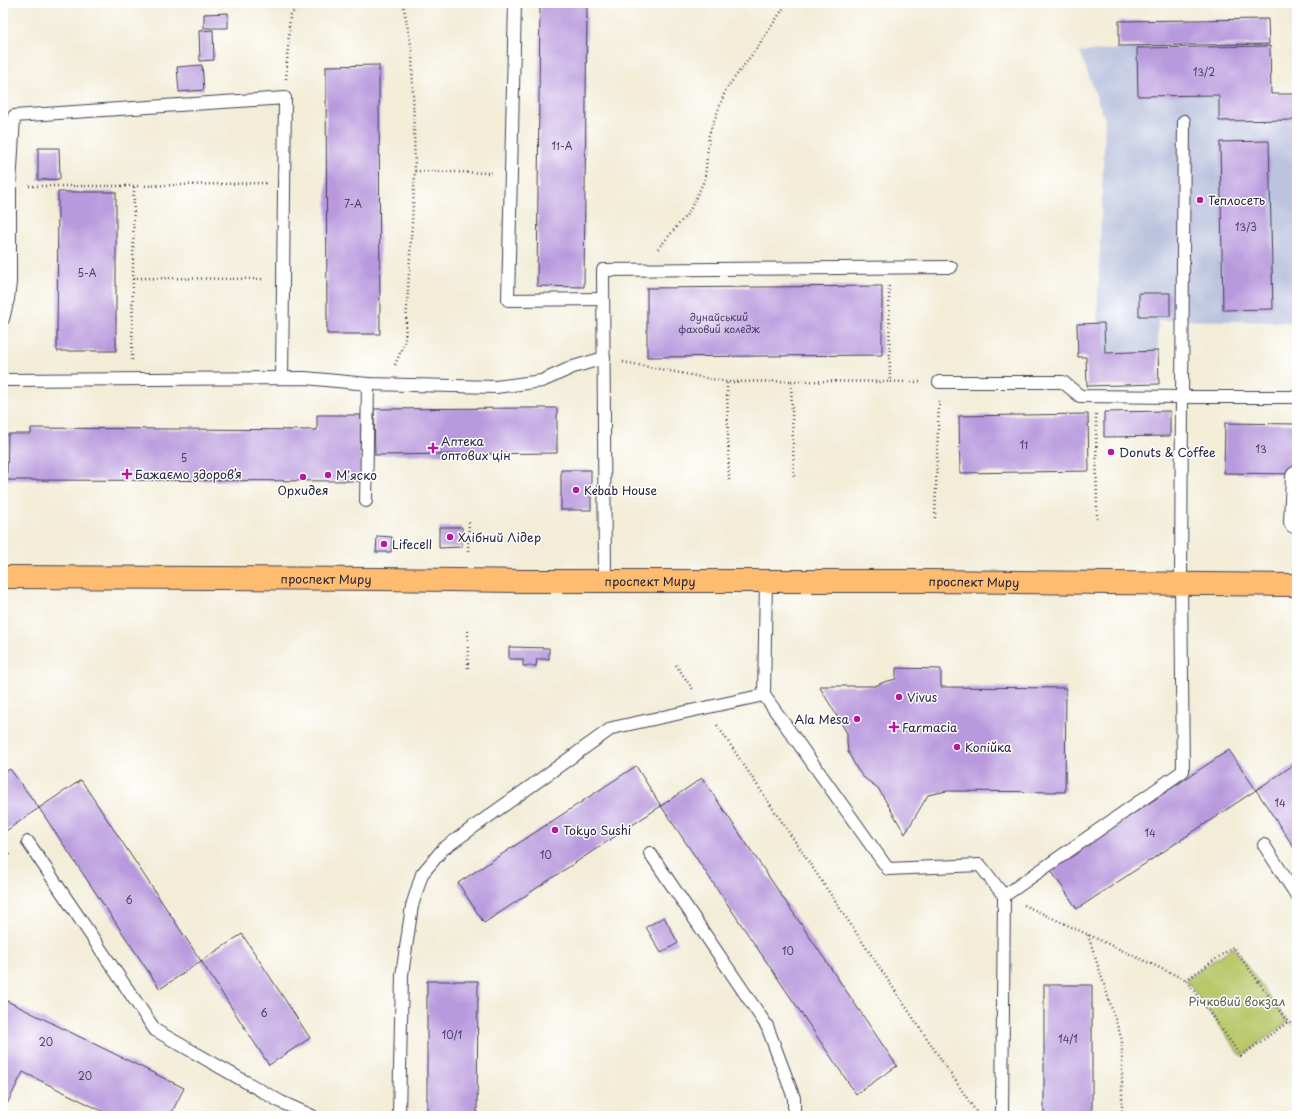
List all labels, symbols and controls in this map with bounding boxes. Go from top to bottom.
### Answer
house number: 13/2 [1193,64,1215,79]
house number: 11-А [552,138,573,153]
place label: Теплосеть [1208,191,1265,209]
marker: Теплосеть [1195,195,1205,205]
house number: 7-А [344,196,362,211]
house number: 13/3 [1235,219,1257,234]
house number: 5-А [78,265,97,280]
house number: дунайський фаховий коледж [678,309,761,336]
place label: Аптека оптових цін [441,432,511,464]
house number: 11 [1020,437,1028,452]
house number: 13 [1255,441,1267,456]
marker: Аптека оптових цін [428,443,438,453]
place label: Donuts & Coffee [1119,443,1216,461]
marker: Donuts & Coffee [1106,447,1116,457]
house number: 5 [181,450,187,465]
place label: Бажаємо здоровʼя [135,465,242,483]
place label: М'яско [336,466,377,484]
marker: Бажаємо здоровʼя [122,469,132,479]
marker: М'яско [323,470,333,480]
marker: Орхидея [298,472,308,482]
place label: Орхидея [277,481,329,499]
place label: Kebab House [584,481,658,499]
marker: Kebab House [571,485,581,495]
place label: Хлібний Лідер [458,528,541,546]
marker: Хлібний Лідер [445,532,455,542]
place label: Lifecell [392,535,432,553]
marker: Lifecell [379,539,389,549]
street label: проспект Миру [281,569,371,588]
street label: проспект Миру [605,572,695,590]
street label: проспект Миру [928,572,1020,591]
place label: Vivus [907,688,938,706]
marker: Vivus [894,692,904,702]
place label: Ala Mesa [794,710,850,728]
marker: Ala Mesa [852,714,862,724]
place label: Farmacia [902,718,958,736]
marker: Farmacia [889,722,899,732]
place label: Копійка [965,738,1012,756]
marker: Копійка [952,742,962,752]
house number: 14 [1274,795,1286,810]
place label: Tokyo Sushi [563,821,631,839]
marker: Tokyo Sushi [550,825,560,835]
house number: 14 [1144,825,1156,840]
house number: 10 [540,847,552,862]
house number: 6 [125,892,133,907]
house number: 10 [782,943,794,958]
park label: Річковий вокзал [1189,992,1285,1010]
house number: 6 [260,1005,268,1020]
house number: 10/1 [442,1027,462,1042]
house number: 14/1 [1058,1031,1078,1046]
house number: 20 [39,1034,53,1049]
house number: 20 [78,1068,92,1083]

